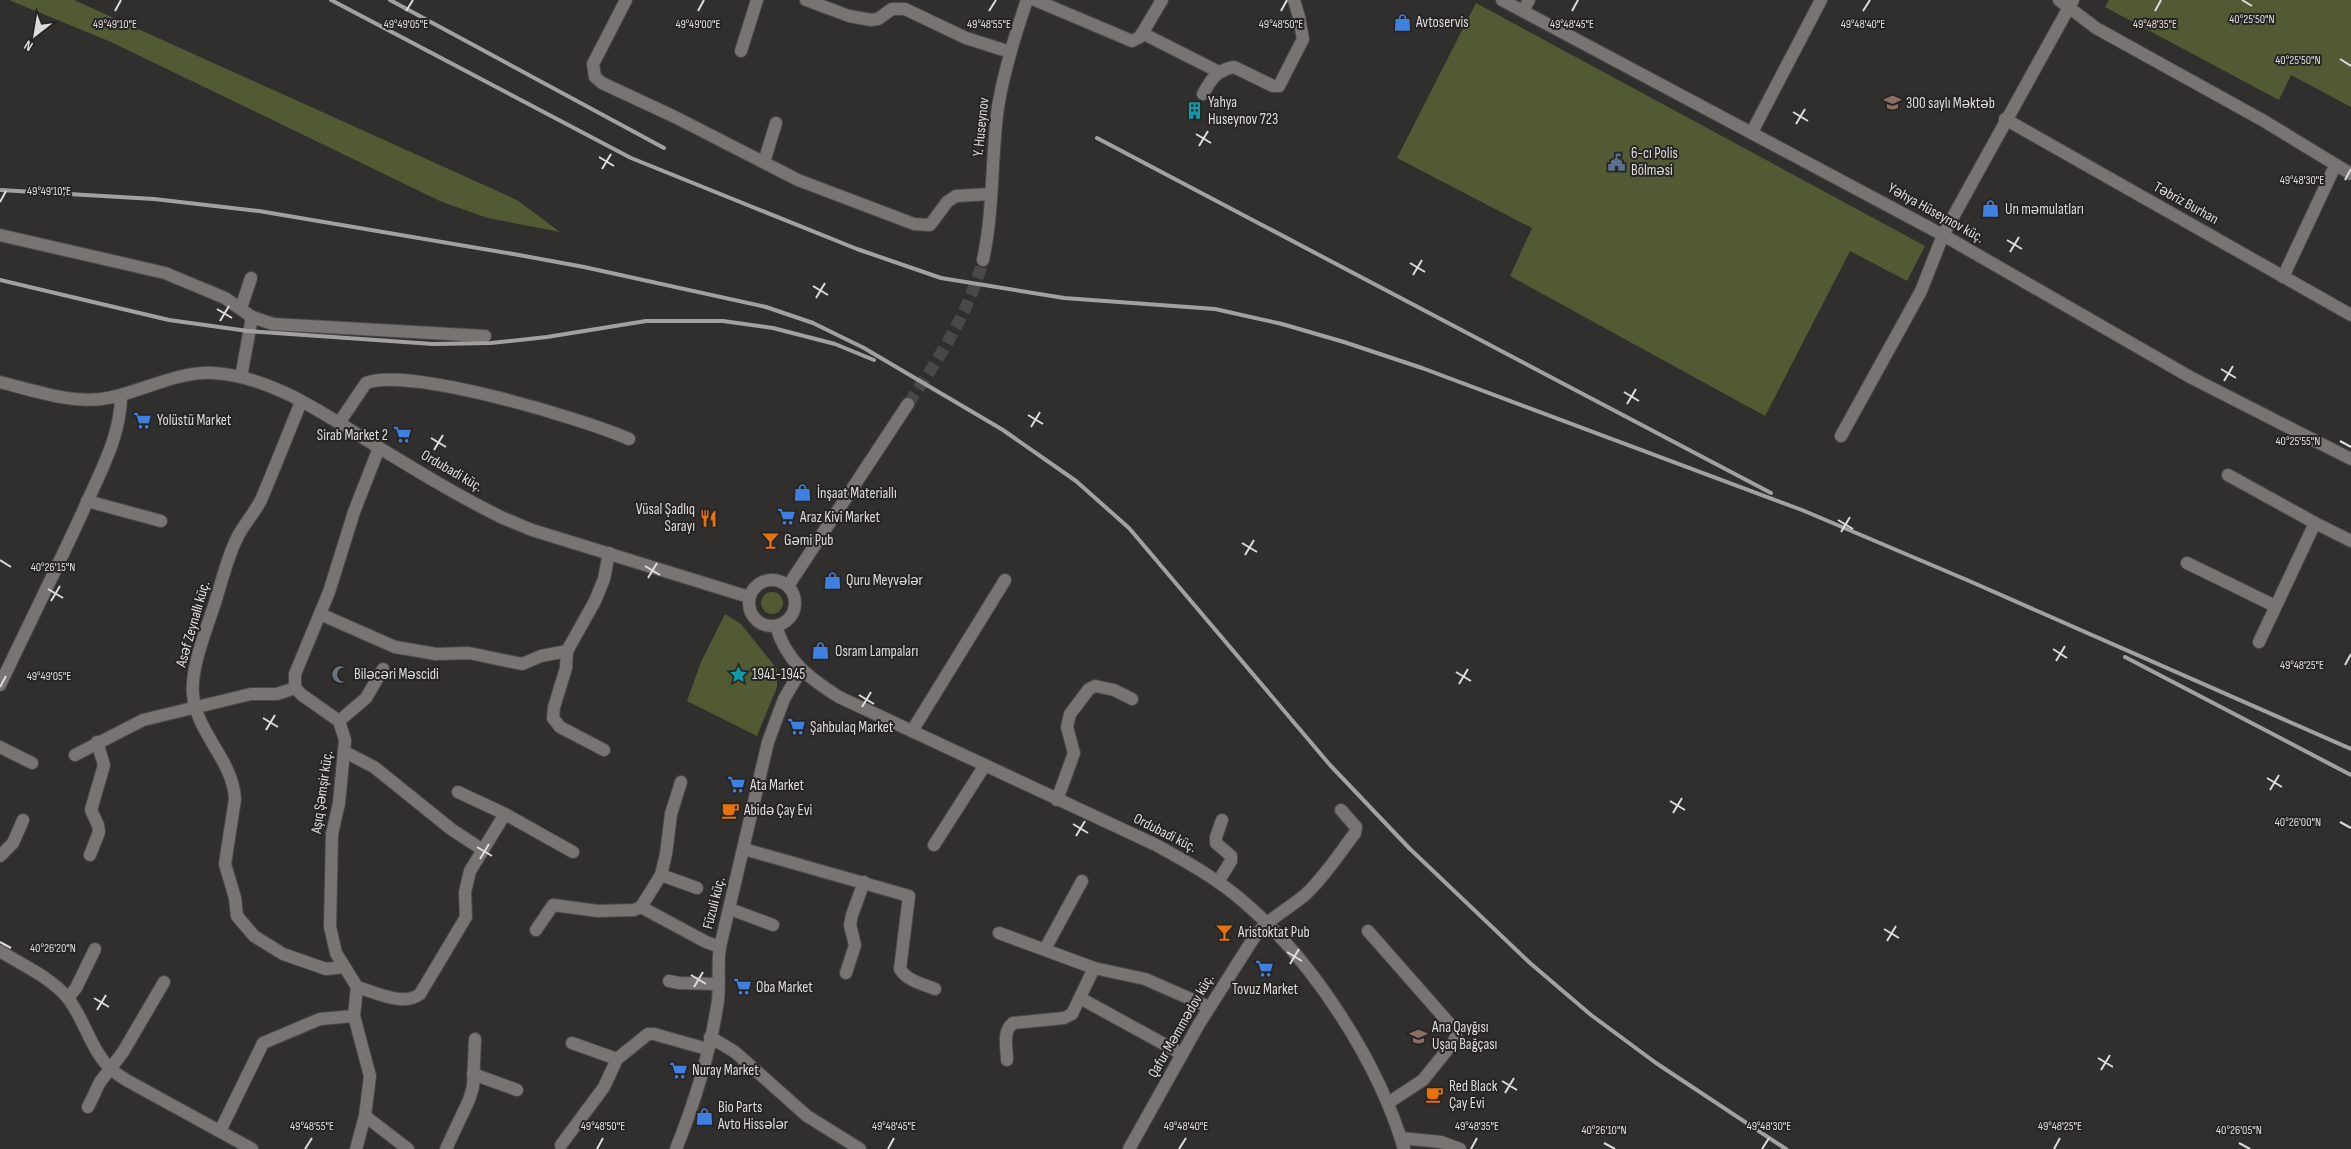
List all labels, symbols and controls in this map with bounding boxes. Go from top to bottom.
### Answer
north arrow [10,10,60,60]
shop icon: Avtoservis [1392,12,1412,32]
text: 40°25'50"N [2229,12,2275,27]
place label: Avtoservis [1415,13,1469,32]
text: 49°49'10"E [93,17,137,32]
text: 49°49'05"E [384,17,428,32]
text: 49°49'00"E [675,17,721,32]
text: 49°48'55"E [967,17,1011,32]
text: 49°48'50"E [1259,17,1303,32]
text: 49°48'45"E [1550,17,1594,32]
text: 49°48'40"E [1841,17,1885,32]
text: 49°48'35"E [2133,17,2177,32]
text: N [21,37,36,55]
text: 40°25'50"N [2275,53,2321,68]
place label: Yahya Huseynov 723 [1208,93,1278,129]
school or university icon: 300 saylı Məktəb [1882,93,1902,113]
place label: 300 saylı Məktəb [1906,94,1995,113]
street label: Y. Huseynov [968,96,994,158]
building icon: Yahya Huseynov 723 [1184,101,1204,121]
place label: 6-cı Polis Bölməsi [1631,144,1678,180]
public building icon: 6-cı Polis Bölməsi [1607,152,1627,172]
text: 49°48'30"E [2280,173,2324,188]
street label: Təbriz Burhan [2150,177,2222,229]
street label: Yəhya Hüseynov küç. [1884,179,1988,247]
text: 49°49'10"E [27,184,71,199]
shop icon: Un məmulatları [1981,199,2001,219]
place label: Un məmulatları [2005,200,2084,219]
supermarket icon: Yolüstü Market [133,410,153,430]
place label: Yolüstü Market [157,411,232,430]
supermarket icon: Sirab Market 2 [392,425,412,445]
place label: Sirab Market 2 [317,426,388,445]
text: 40°25'55"N [2276,434,2320,449]
street label: Ordubadi küç. [418,446,487,496]
shop icon: İnşaat Materiallı [793,483,813,503]
place label: İnşaat Materiallı [817,484,897,503]
place label: Vüsal Şadlıq Sarayı [636,500,695,536]
supermarket icon: Araz Kivi Market [776,507,796,527]
restaurant icon: Vüsal Şadlıq Sarayı [699,508,719,528]
place label: Araz Kivi Market [799,508,880,527]
bar icon: Gəmi Pub [760,530,780,550]
place label: Gəmi Pub [784,531,834,550]
text: 40°26'15"N [31,560,75,575]
shop icon: Quru Meyvələr [822,570,842,590]
place label: Quru Meyvələr [846,571,924,590]
street label: Asəf Zeynallı küç. [171,579,214,670]
shop icon: Osram Lampaları [811,641,831,661]
place label: Osram Lampaları [835,642,918,661]
text: 49°48'25"E [2280,658,2324,673]
mosque icon: Biləcəri Məscidi [330,664,350,684]
place icon: 1941-1945 [728,664,748,684]
place label: Biləcəri Məscidi [354,665,439,684]
place label: 1941-1945 [752,665,805,684]
text: 49°49'05"E [27,669,71,684]
supermarket icon: Şahbulaq Market [786,717,806,737]
place label: Şahbulaq Market [810,718,894,737]
street label: Aşıq Şəmşir küç. [307,749,337,836]
supermarket icon: Ata Market [726,775,746,795]
place label: Ata Market [749,776,805,795]
cafe icon: Abidə Çay Evi [720,800,740,820]
place label: Abidə Çay Evi [743,801,812,820]
street label: Ordubadi küç. [1130,809,1200,857]
text: 40°26'00"N [2275,815,2321,830]
street label: Füzuli küç. [698,875,730,931]
bar icon: Aristoktat Pub [1214,922,1234,942]
place label: Aristoktat Pub [1237,923,1310,942]
text: 40°26'20"N [30,941,76,956]
supermarket icon: Tovuz Market [1255,958,1275,978]
street label: Qafur Məmmədov küç. [1144,970,1219,1081]
supermarket icon: Oba Market [732,977,752,997]
place label: Oba Market [756,978,813,997]
place label: Tovuz Market [1232,980,1298,999]
place label: Ana Qayğısı Uşaq Bağçası [1431,1018,1497,1054]
school or university icon: Ana Qayğısı Uşaq Bağçası [1408,1026,1428,1046]
supermarket icon: Nuray Market [668,1060,688,1080]
place label: Nuray Market [692,1061,759,1080]
place label: Red Black Çay Evi [1449,1077,1498,1113]
cafe icon: Red Black Çay Evi [1425,1085,1445,1105]
place label: Bio Parts Avto Hissələr [717,1098,789,1134]
shop icon: Bio Parts Avto Hissələr [694,1106,714,1126]
text: 49°48'55"E [290,1119,334,1134]
text: 49°48'50"E [581,1119,625,1134]
text: 49°48'45"E [872,1119,916,1134]
text: 49°48'40"E [1164,1119,1208,1134]
text: 49°48'35"E [1455,1119,1499,1134]
text: 49°48'30"E [1747,1119,1791,1134]
text: 49°48'25"E [2038,1119,2082,1134]
text: 40°26'10"N [1581,1123,1627,1138]
text: 40°26'05"N [2216,1123,2262,1138]

